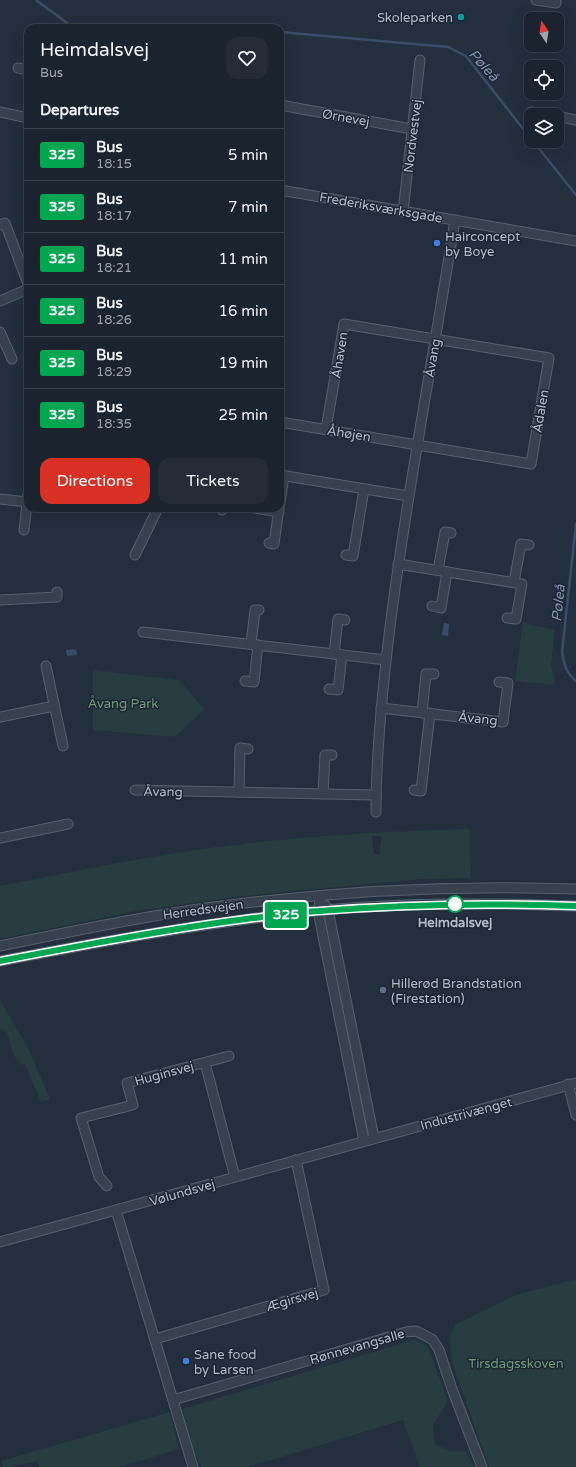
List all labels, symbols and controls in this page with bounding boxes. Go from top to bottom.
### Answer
place label: Skoleparken [377,10,453,26]
marker: Skoleparken [456,12,466,22]
north arrow [524,12,564,52]
map controls [524,12,564,148]
button: heart [226,37,268,79]
text: Heimdalsvej [40,39,149,61]
water label: Pøleå [465,46,503,86]
button: locate [524,60,564,100]
text: Bus [40,65,63,81]
street label: Nordvestvej [401,98,425,174]
text: Departures [40,101,119,119]
street label: Ørnevej [321,106,371,130]
button: layers [524,108,564,148]
text: Bus [96,138,123,156]
text: 325 [49,146,75,163]
text: 5 min [228,146,268,164]
text: 18:15 [96,156,132,172]
street label: Frederiksværksgade [318,189,444,227]
text: Bus [96,190,123,208]
text: 325 [49,198,75,215]
text: 7 min [228,198,268,216]
text: 18:17 [96,208,132,224]
place label: Hairconcept by Boye [445,229,520,260]
marker: Hairconcept by Boye [432,238,442,248]
text: Bus [96,242,123,260]
text: 325 [49,250,75,267]
text: 11 min [219,250,268,268]
text: 18:21 [96,260,132,276]
text: Bus [96,294,123,312]
text: 325 [49,302,75,319]
text: 16 min [219,302,268,320]
text: 18:26 [96,312,132,328]
street label: Åhaven [327,331,352,380]
street label: Åvang [421,337,444,379]
text: Bus [96,346,123,364]
text: 325 [49,354,75,371]
text: 19 min [219,354,268,372]
text: 18:29 [96,364,132,380]
street label: Ådalen [528,388,553,434]
text: Bus [96,398,123,416]
text: 325 [49,406,75,423]
text: 25 min [219,406,268,424]
text: 18:35 [96,416,132,432]
street label: Åhøjen [326,422,372,445]
button: Directions [40,458,150,504]
button: Tickets [158,458,268,504]
water label: Pøleå [548,583,569,622]
park label: Åvang Park [88,695,158,712]
street label: Åvang [457,708,498,729]
street label: Åvang [143,783,183,800]
marker: Heimdalsvej [446,895,464,913]
street label: Herredsvejen [162,896,244,924]
line badge: 325 [263,902,309,928]
text: 325 [273,906,299,923]
place label: Heimdalsvej [418,915,492,931]
place label: Hillerød Brandstation (Firestation) [391,976,522,1007]
marker: Hillerød Brandstation (Firestation) [378,985,388,995]
street label: Huginsvej [133,1058,196,1090]
street label: Industrivænget [419,1094,514,1134]
street label: Vølundsvej [148,1176,217,1210]
street label: Ægirsvej [264,1285,320,1315]
street label: Rønnevangsalle [308,1326,407,1368]
place label: Sane food by Larsen [194,1347,257,1378]
marker: Sane food by Larsen [181,1356,191,1366]
park label: Tirsdagsskoven [468,1356,564,1372]

